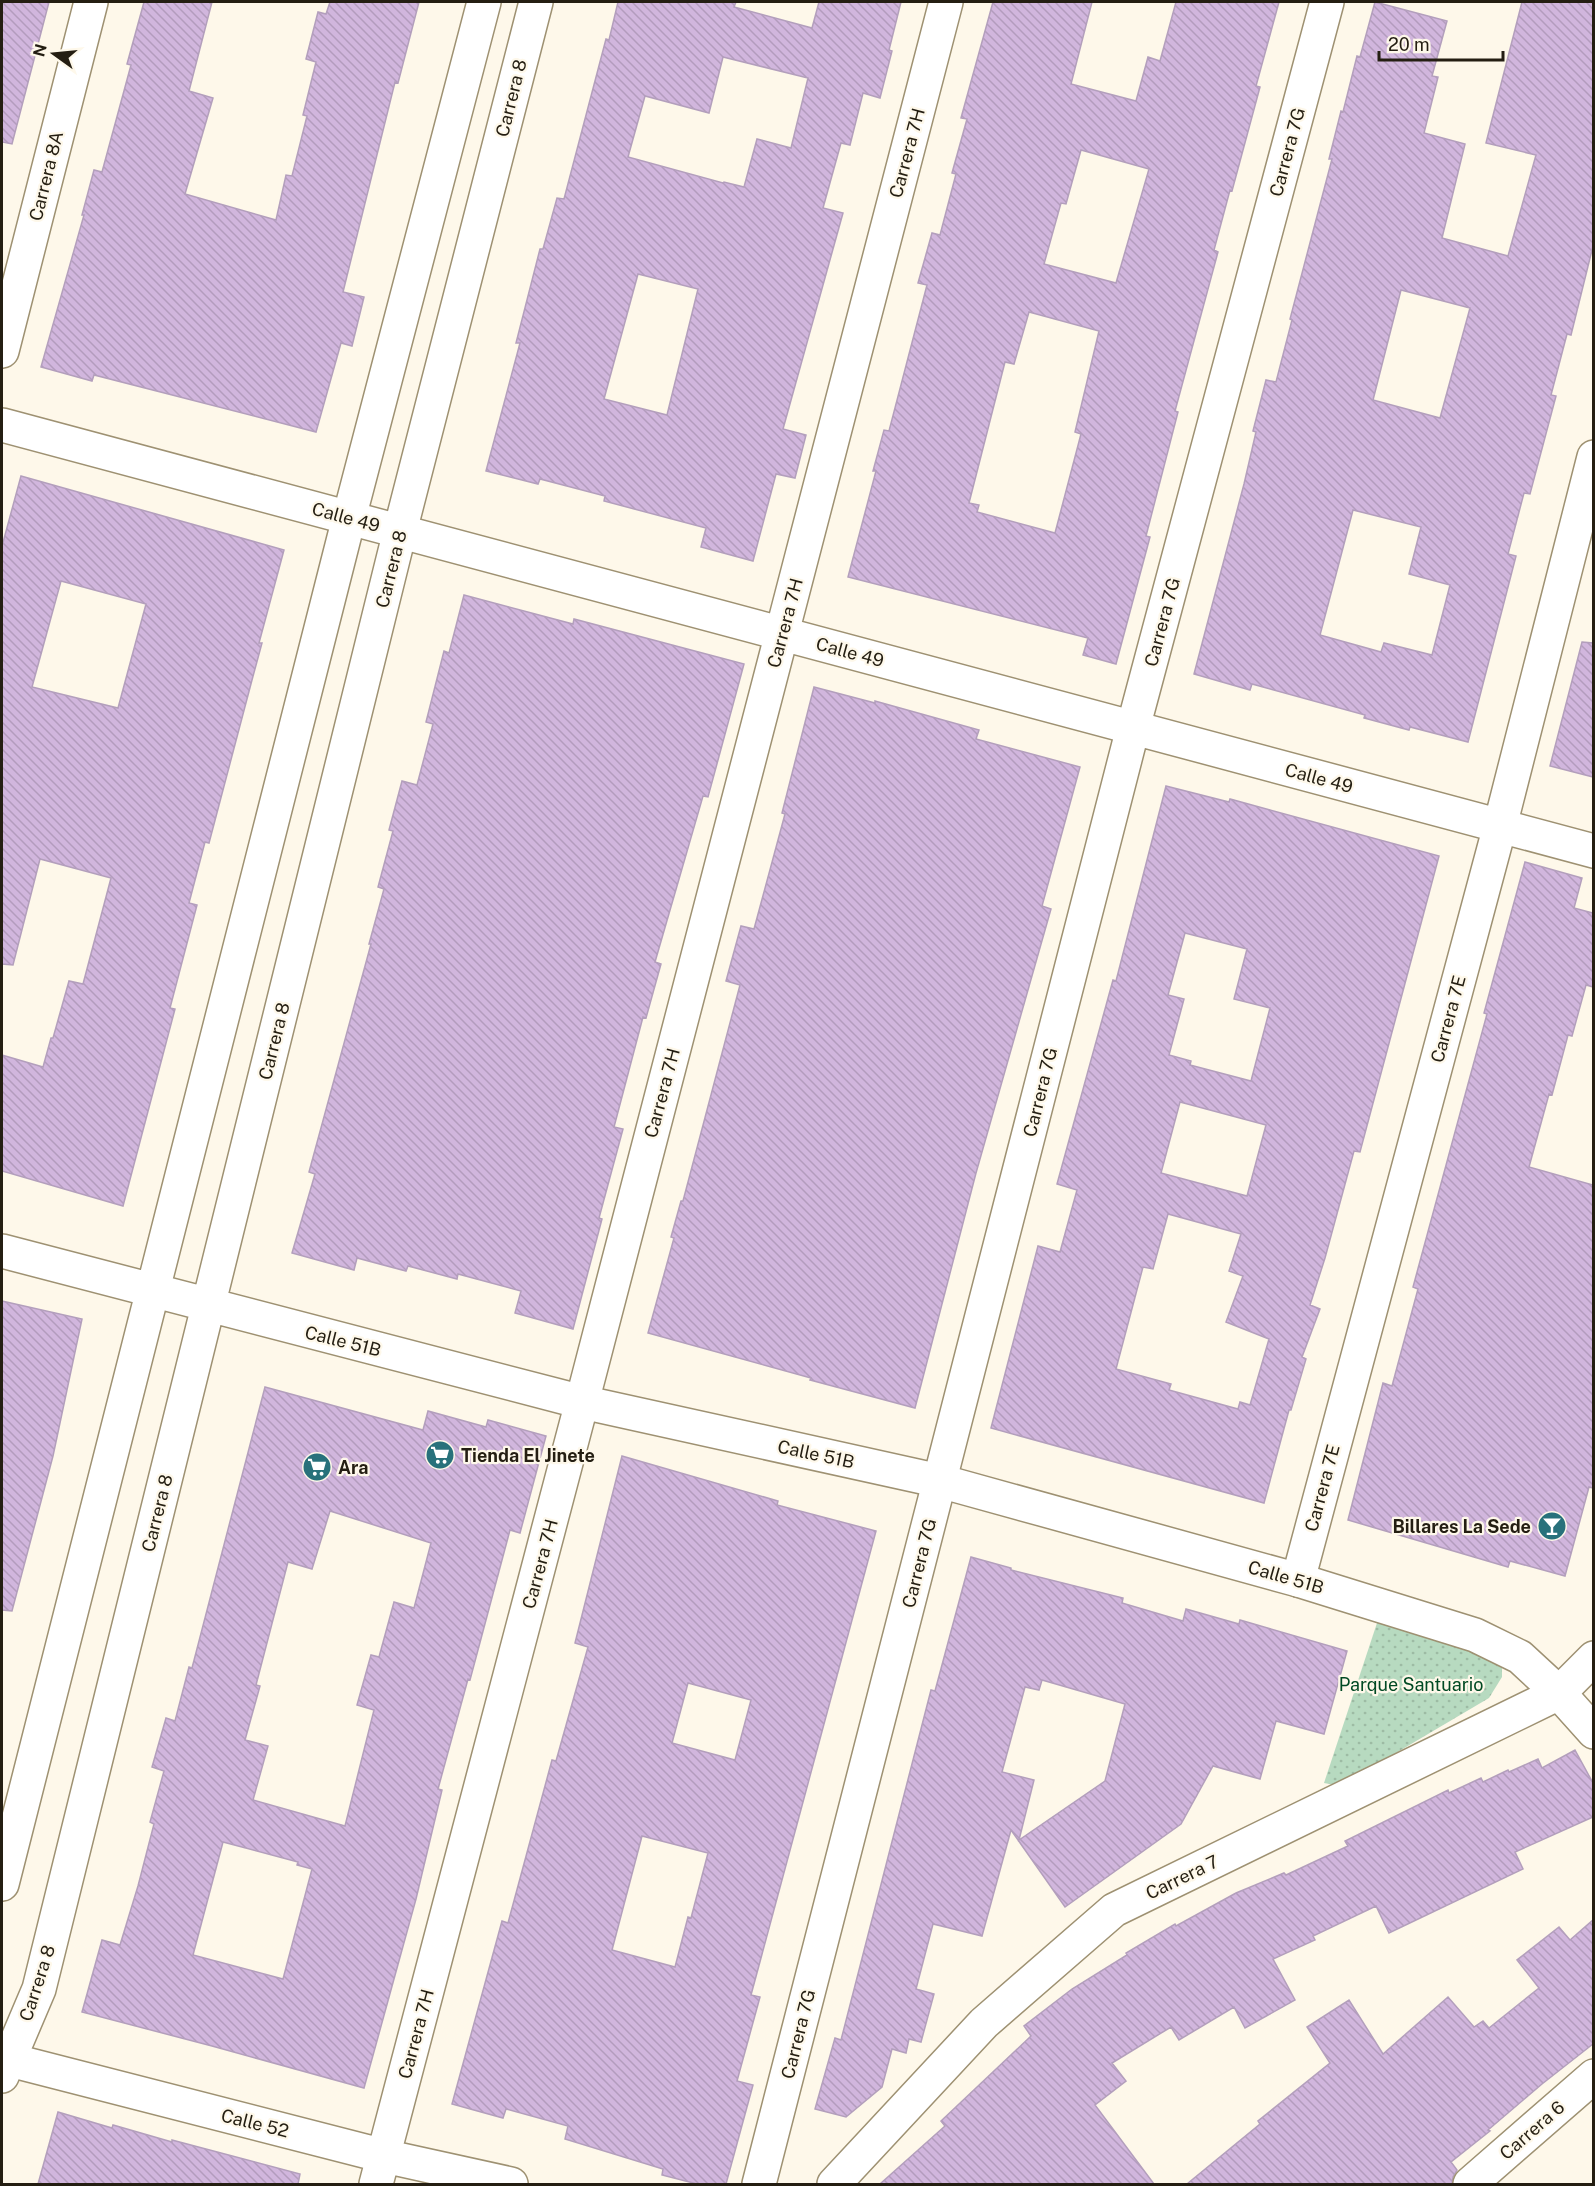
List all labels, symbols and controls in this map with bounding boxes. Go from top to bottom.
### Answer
north arrow [24,24,84,84]
scale bar [1379,24,1504,62]
text: 20 m [1388,34,1430,55]
text: N [29,42,51,59]
street label: Carrera 8 [491,57,531,139]
street label: Carrera 7G [1265,105,1309,199]
street label: Carrera 7H [885,106,929,200]
street label: Carrera 8A [25,129,67,223]
street label: Calle 49 [310,498,382,536]
street label: Carrera 8 [371,528,411,610]
street label: Carrera 7G [1140,575,1184,669]
street label: Carrera 7H [763,576,807,670]
street label: Calle 49 [814,633,886,671]
street label: Calle 49 [1283,759,1355,797]
street label: Carrera 7E [1426,973,1470,1065]
street label: Carrera 8 [254,1000,294,1082]
street label: Carrera 7G [1019,1045,1061,1139]
street label: Carrera 7H [640,1046,684,1140]
street label: Calle 51B [303,1321,383,1361]
street label: Calle 51B [776,1436,856,1472]
supermarket icon: Tienda El Jinete [424,1439,456,1471]
street label: Carrera 7E [1300,1442,1344,1534]
place label: Tienda El Jinete [461,1445,595,1466]
supermarket icon: Ara [301,1451,333,1483]
place label: Ara [338,1457,369,1478]
street label: Carrera 8 [137,1472,177,1554]
bar icon: Billares La Sede [1536,1510,1568,1542]
street label: Carrera 7G [898,1516,940,1610]
place label: Billares La Sede [1392,1516,1531,1537]
street label: Carrera 7H [518,1517,562,1611]
street label: Calle 51B [1246,1556,1326,1598]
park label: Parque Santuario [1339,1674,1483,1695]
street label: Carrera 7 [1142,1850,1222,1904]
street label: Carrera 8 [15,1942,59,2024]
street label: Carrera 7H [394,1987,438,2081]
street label: Carrera 7G [777,1987,819,2081]
street label: Carrera 6 [1495,2096,1569,2164]
street label: Calle 52 [219,2104,291,2142]

